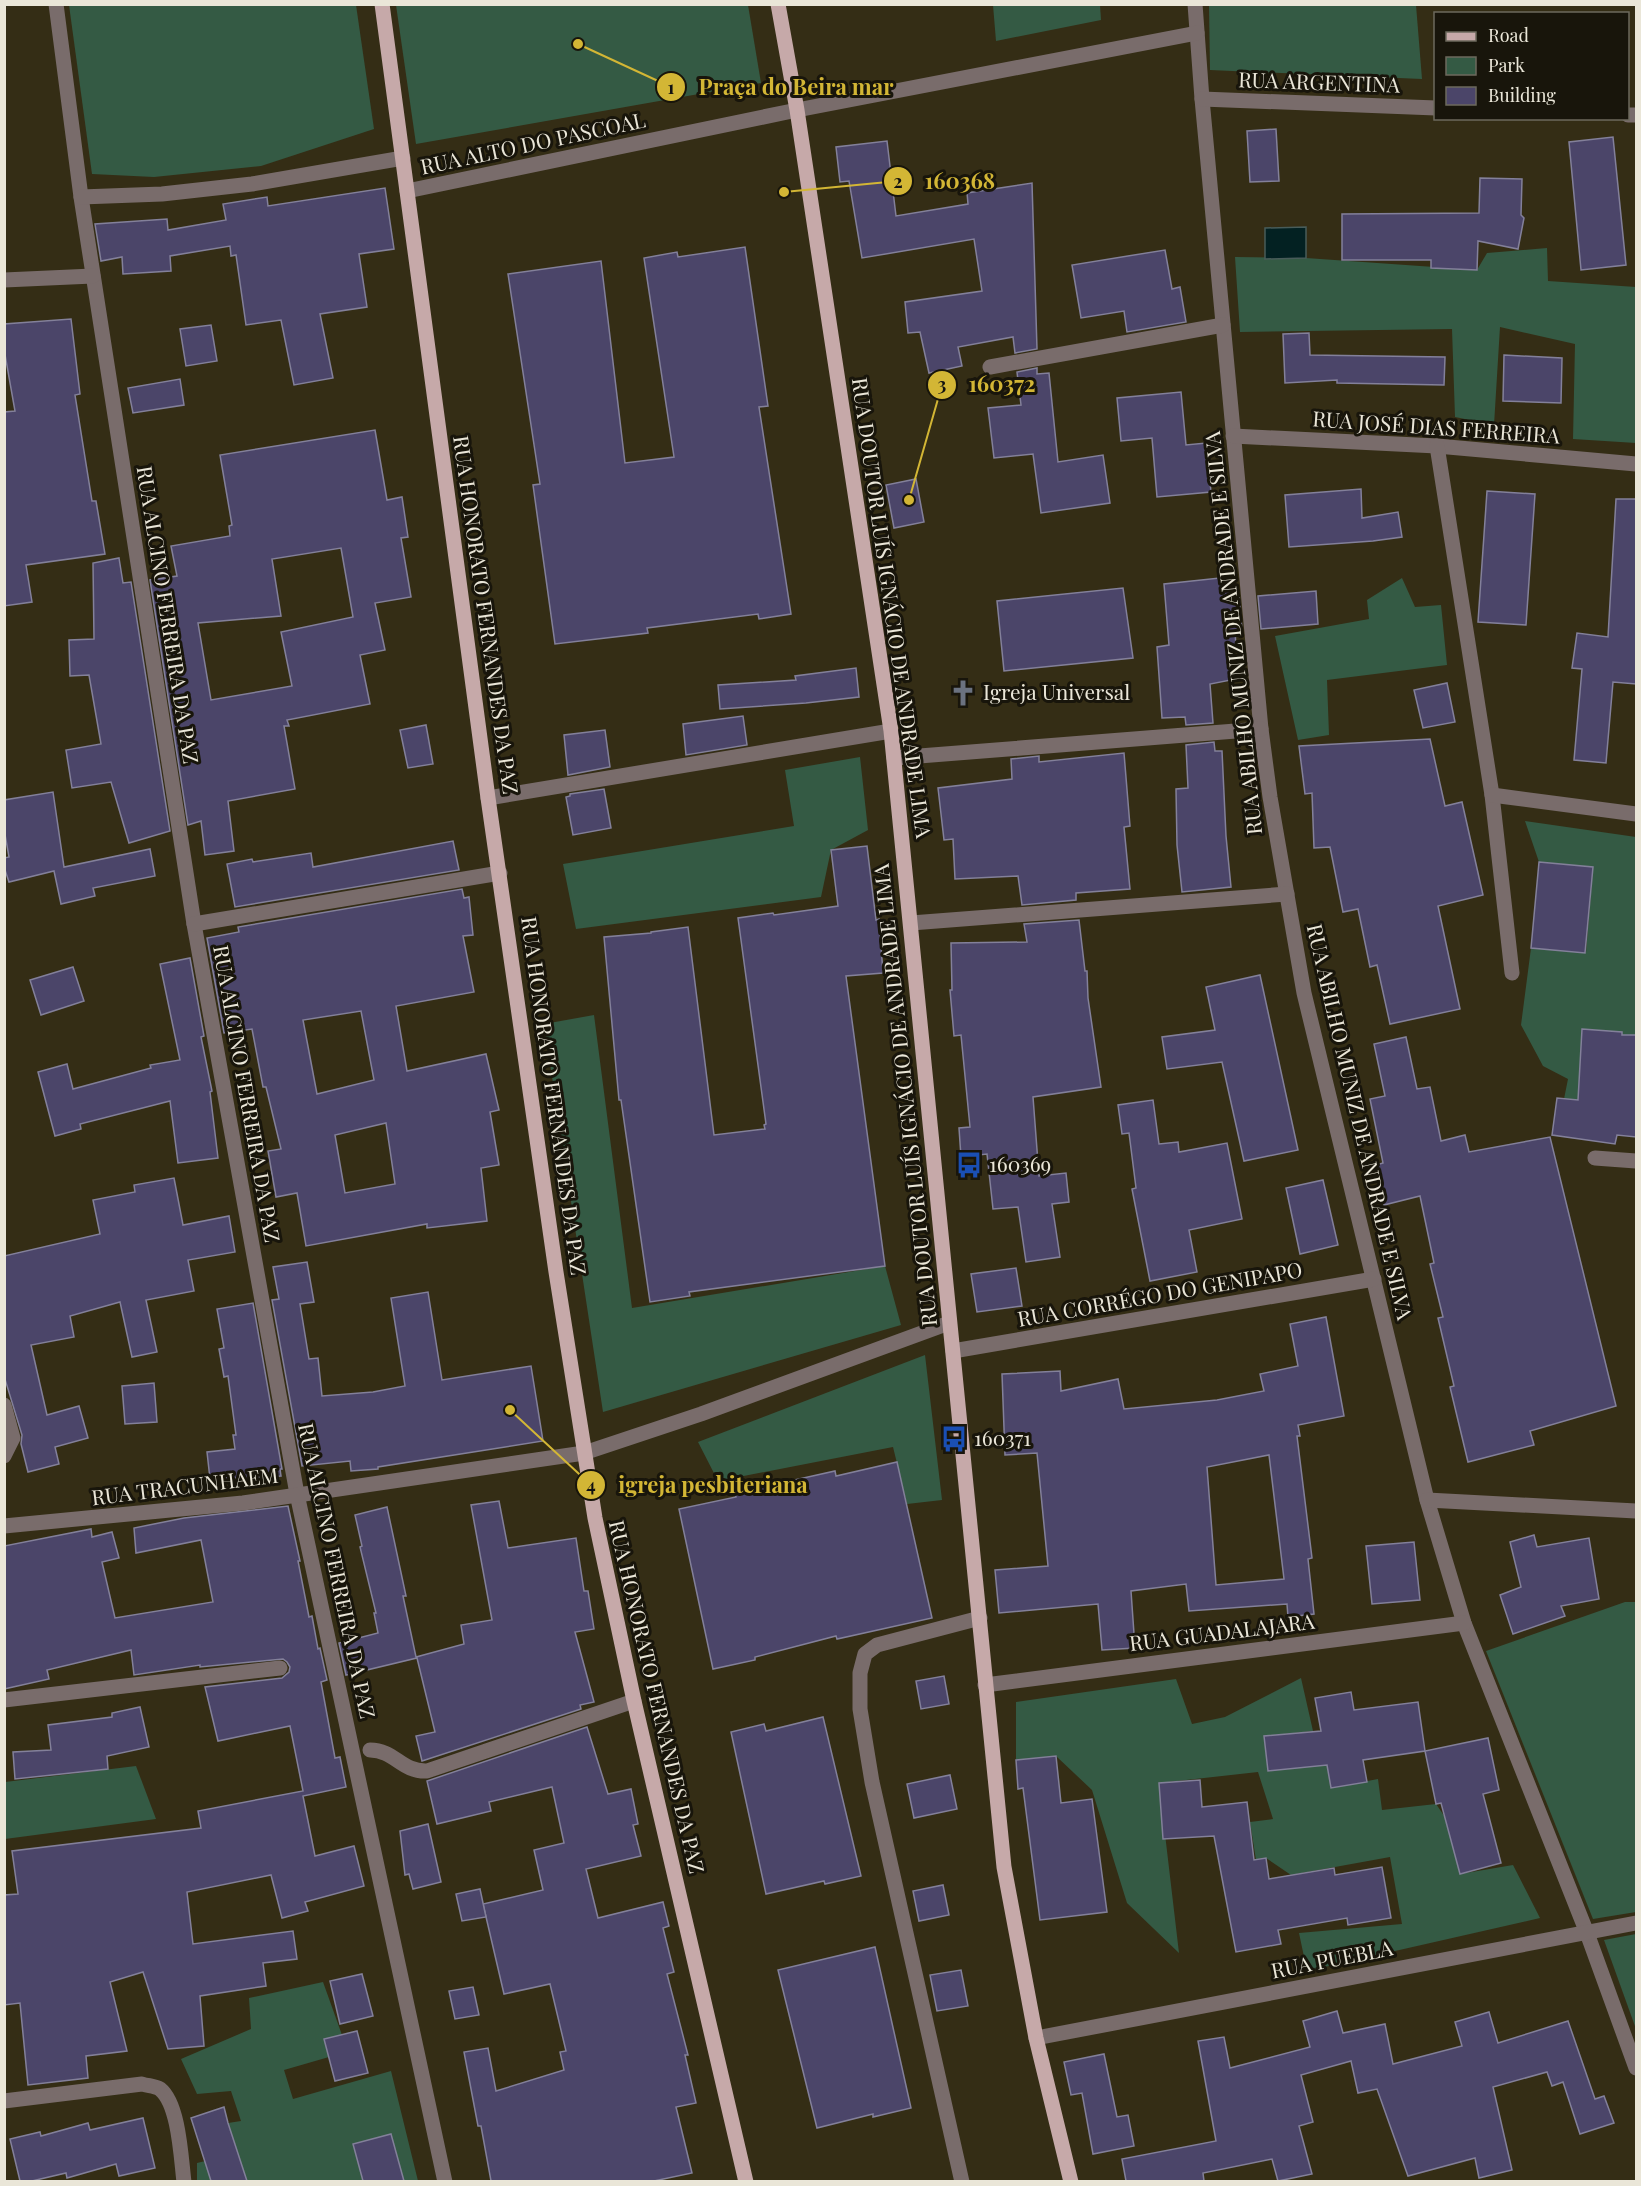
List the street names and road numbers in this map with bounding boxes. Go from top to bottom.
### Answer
street label: RUA ARGENTINA [1238,64,1401,98]
street label: RUA ALTO DO PASCOAL [418,105,648,180]
street label: RUA DOUTOR LUÍS IGNÁCIO DE ANDRADE LIMA [847,376,939,841]
street label: RUA JOSÉ DIAS FERREIRA [1312,403,1562,449]
street label: RUA ABILHO MUNIZ DE ANDRADE E SILVA [1197,429,1267,836]
street label: RUA HONORATO FERNANDES DA PAZ [448,434,526,796]
street label: RUA ALCINO FERREIRA DA PAZ [132,464,206,766]
street label: RUA DOUTOR LUÍS IGNÁCIO DE ANDRADE LIMA [866,862,942,1328]
street label: RUA HONORATO FERNANDES DA PAZ [516,915,594,1277]
street label: RUA ABILHO MUNIZ DE ANDRADE E SILVA [1302,921,1420,1323]
street label: RUA ALCINO FERREIRA DA PAZ [208,943,288,1244]
street label: RUA CORRÉGO DO GENIPAPO [1015,1254,1304,1332]
street label: RUA ALCINO FERREIRA DA PAZ [293,1420,383,1721]
street label: RUA TRACUNHAEM [90,1460,280,1510]
street label: RUA HONORATO FERNANDES DA PAZ [604,1517,712,1876]
street label: RUA GUADALAJARA [1128,1606,1317,1656]
street label: RUA PUEBLA [1268,1932,1396,1984]

